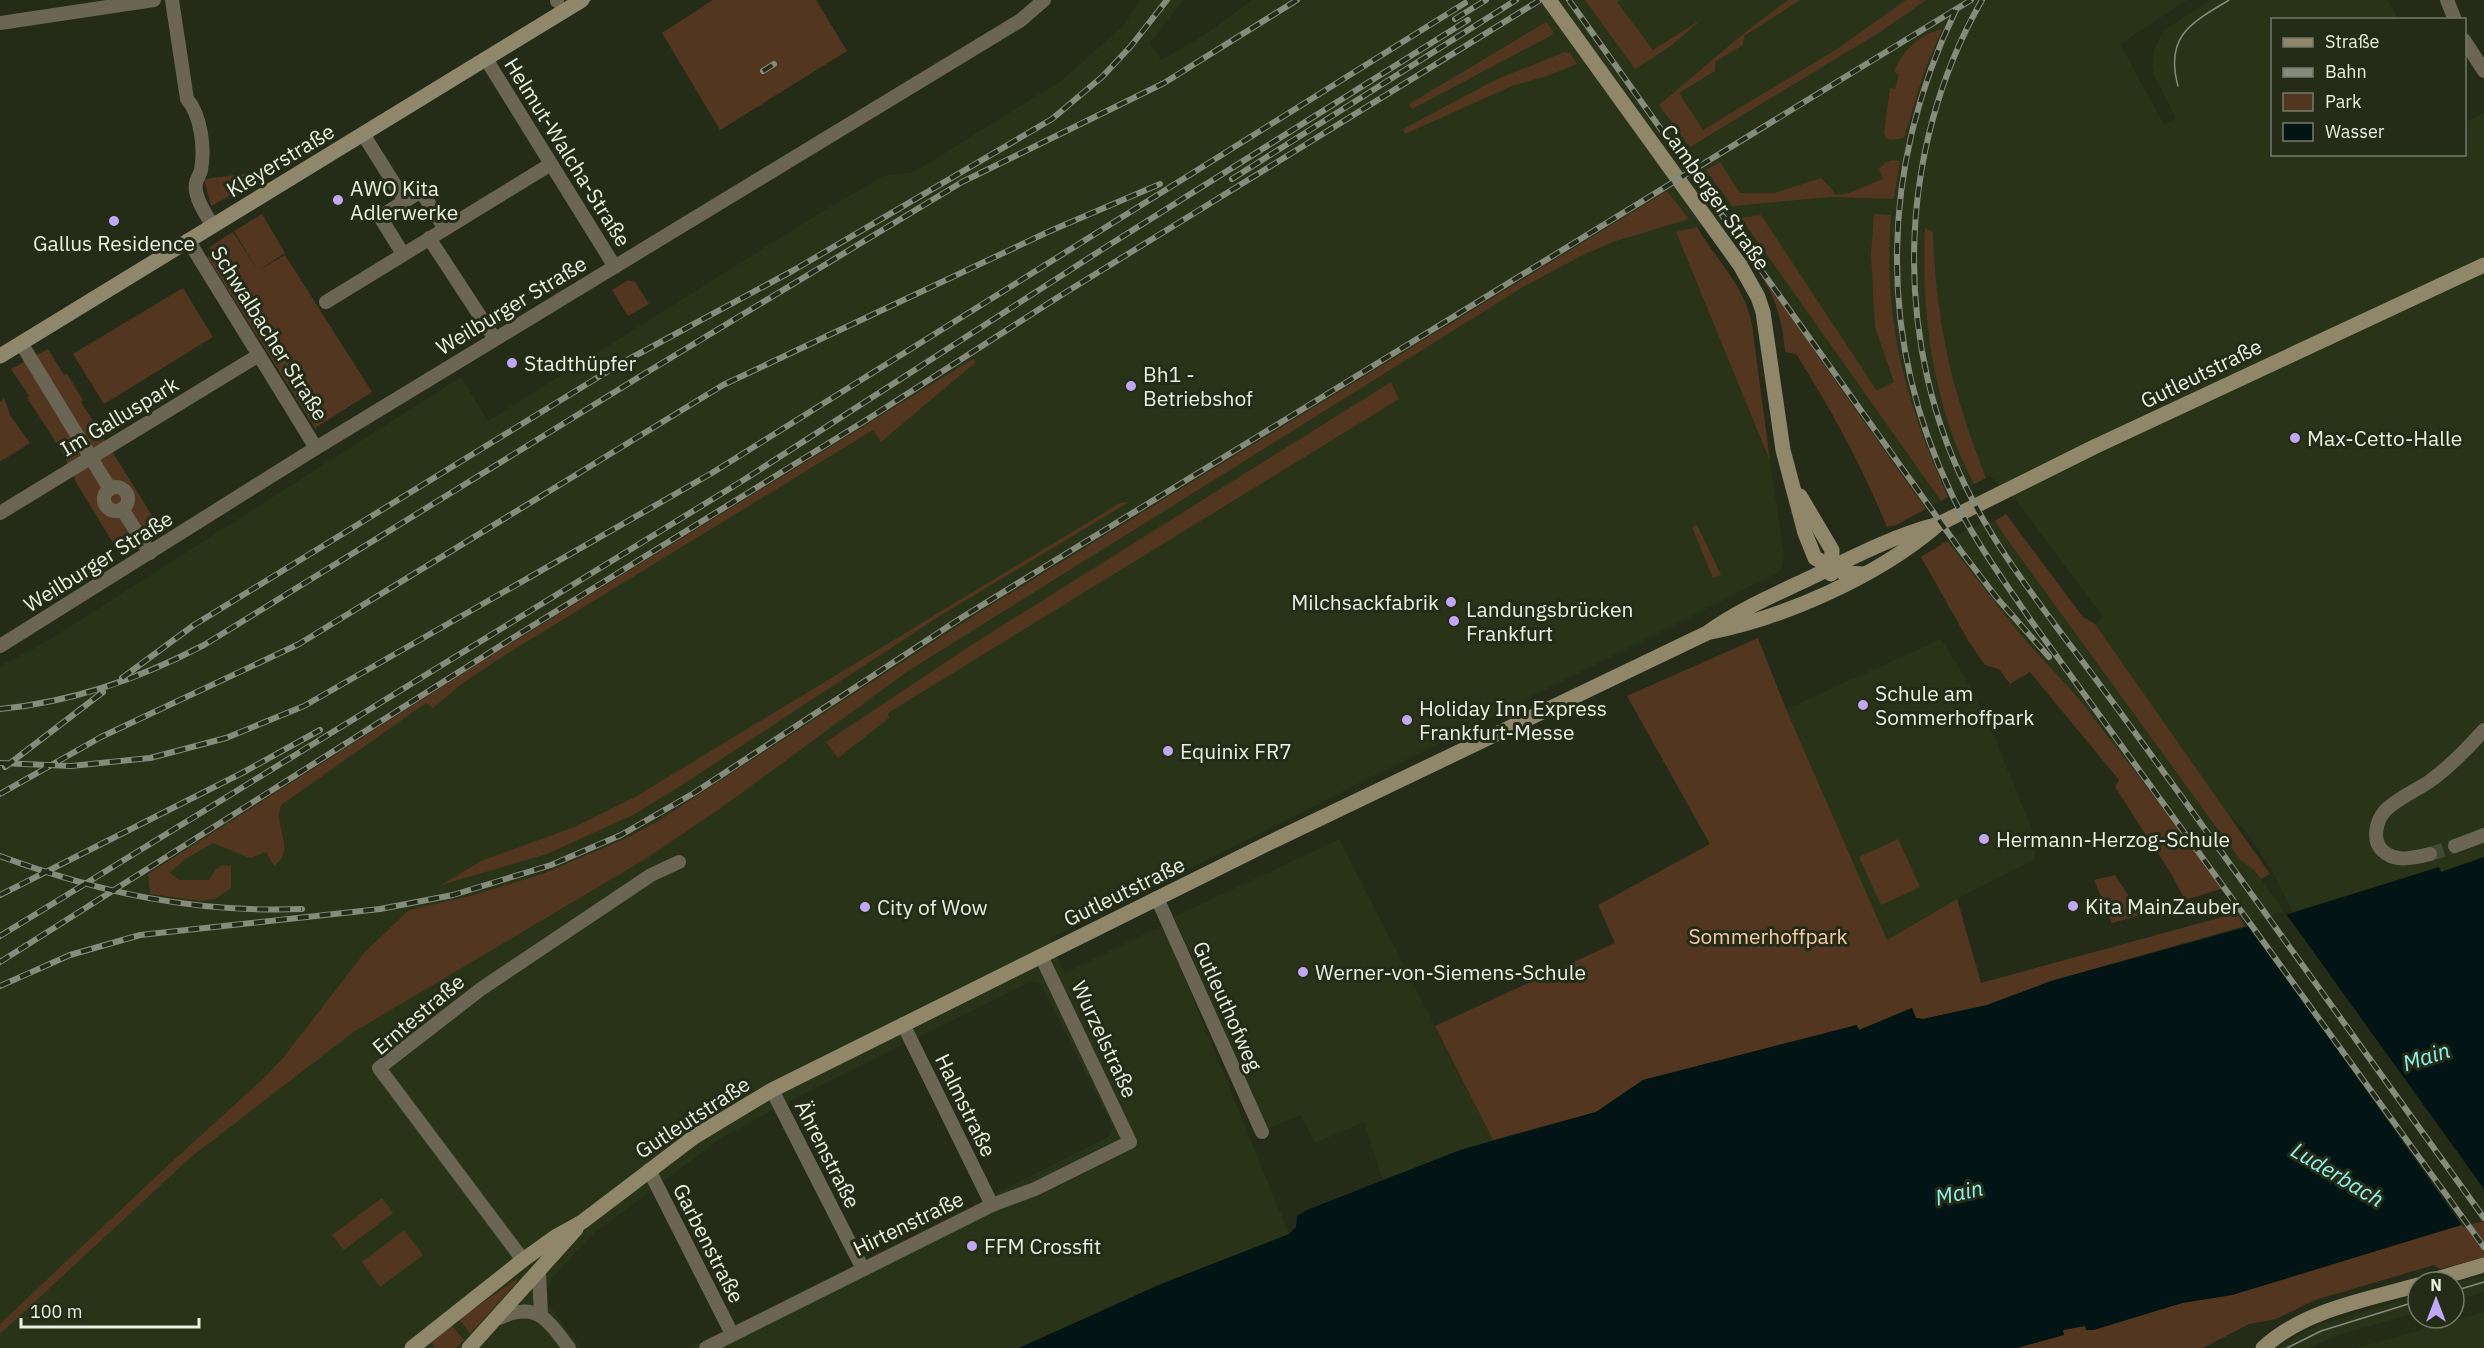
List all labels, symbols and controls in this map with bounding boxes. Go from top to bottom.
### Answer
legend [2271,18,2466,156]
text: Straße [2325,30,2379,53]
street label: Helmut-Walcha-Straße [498,52,638,252]
text: Bahn [2325,60,2367,83]
text: Park [2325,90,2362,113]
street label: Kleyerstraße [221,117,339,203]
street label: Camberger Straße [1655,118,1777,276]
text: Wasser [2325,120,2385,143]
place label: AWO Kita Adlerwerke [350,174,458,226]
marker: AWO Kita Adlerwerke [331,193,345,207]
marker: Gallus Residence [107,214,121,228]
place label: Gallus Residence [33,229,195,257]
street label: Schwalbacher Straße [205,240,335,426]
street label: Weilburger Straße [431,249,591,361]
street label: Gutleutstraße [2136,332,2266,414]
place label: Stadthüpfer [524,349,636,377]
marker: Stadthüpfer [505,356,519,370]
place label: Bh1 - Betriebshof [1143,360,1253,412]
street label: Im Galluspark [55,370,183,462]
marker: Bh1 - Betriebshof [1124,379,1138,393]
place label: Max-Cetto-Halle [2307,424,2462,452]
marker: Max-Cetto-Halle [2288,431,2302,445]
street label: Weilburger Straße [18,504,178,618]
place label: Milchsackfabrik [1291,588,1439,616]
marker: Milchsackfabrik [1444,595,1458,609]
place label: Landungsbrücken Frankfurt [1466,595,1634,647]
marker: Landungsbrücken Frankfurt [1447,614,1461,628]
place label: Schule am Sommerhoffpark [1875,679,2034,731]
place label: Holiday Inn Express Frankfurt-Messe [1419,694,1607,746]
marker: Schule am Sommerhoffpark [1856,698,1870,712]
marker: Holiday Inn Express Frankfurt-Messe [1400,713,1414,727]
place label: Equinix FR7 [1180,737,1292,765]
marker: Equinix FR7 [1161,744,1175,758]
place label: Hermann-Herzog-Schule [1996,825,2230,853]
marker: Hermann-Herzog-Schule [1977,832,1991,846]
street label: Gutleutstraße [1059,850,1189,932]
place label: Kita MainZauber [2085,892,2240,920]
place label: City of Wow [877,893,988,921]
marker: Kita MainZauber [2066,899,2080,913]
marker: City of Wow [858,900,872,914]
park label: Sommerhoffpark [1688,922,1848,950]
street label: Gutleuthofweg [1187,937,1269,1075]
place label: Werner-von-Siemens-Schule [1315,958,1586,986]
marker: Werner-von-Siemens-Schule [1296,965,1310,979]
street label: Erntestraße [366,967,470,1061]
street label: Wurzelstraße [1066,976,1144,1102]
water label: Main [2399,1035,2453,1077]
street label: Halmstraße [929,1049,1003,1161]
street label: Gutleutstraße [629,1069,755,1165]
street label: Ährenstraße [789,1095,867,1213]
water label: Luderbach [2286,1135,2390,1213]
water label: Main [1932,1172,1986,1212]
street label: Garbenstraße [667,1179,751,1307]
street label: Hirtenstraße [848,1184,968,1262]
place label: FFM Crossfit [984,1232,1101,1260]
marker: FFM Crossfit [965,1239,979,1253]
north arrow [2406,1270,2466,1330]
text: N [2430,1275,2442,1295]
scale bar [21,1291,200,1329]
text: 100 m [30,1300,82,1323]

